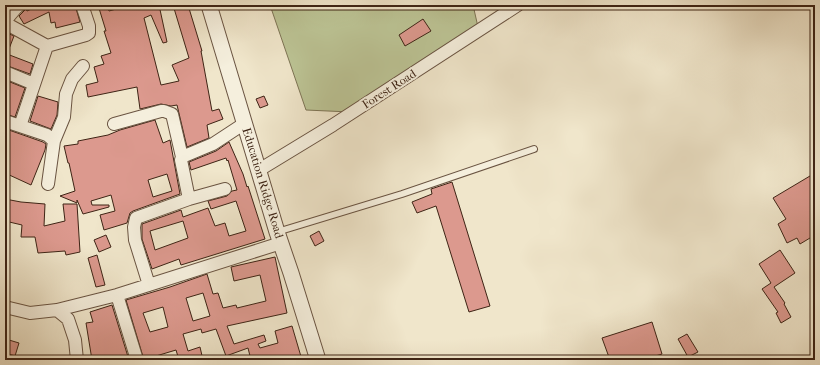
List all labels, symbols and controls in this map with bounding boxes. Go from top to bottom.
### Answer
street label: Forest Road [359,66,419,112]
street label: Education Ridge Road [239,126,287,240]

